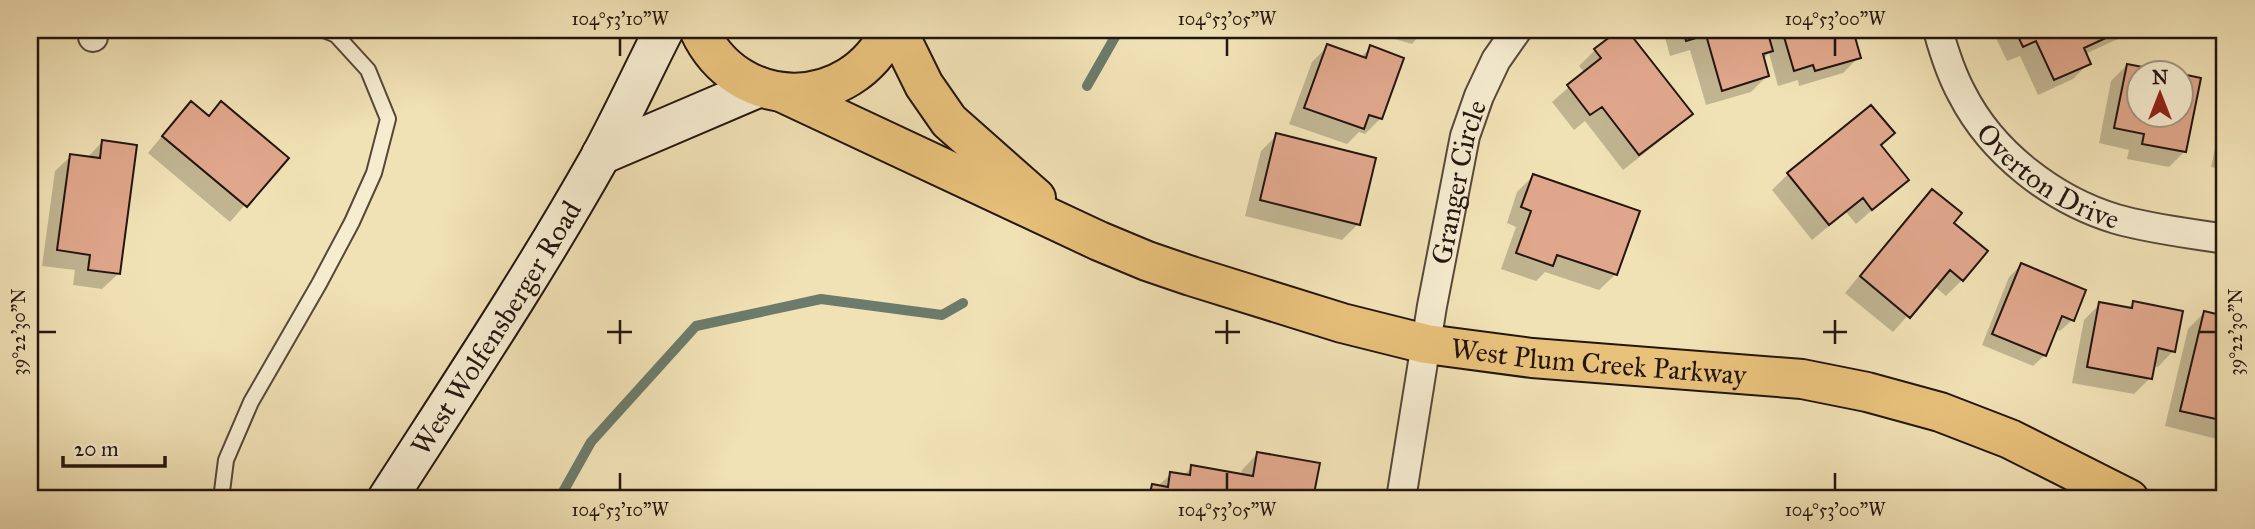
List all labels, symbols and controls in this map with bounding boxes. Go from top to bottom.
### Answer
text: 104°53'10"W [571,8,669,30]
text: 104°53'05"W [1178,8,1277,30]
text: 104°53'00"W [1785,8,1886,30]
north arrow [2126,60,2196,130]
text: N [2152,66,2168,89]
street label: Granger Circle [1423,95,1494,267]
street label: Overton Drive [1969,116,2124,237]
street label: West Wolfensberger Road [403,195,589,462]
text: 39°22'30"N [8,289,30,375]
text: 39°22'30"N [2225,289,2247,375]
street label: West Plum Creek Parkway [1449,330,1748,393]
scale bar [63,424,164,468]
text: 20 m [74,436,119,462]
text: 104°53'10"W [571,499,669,521]
text: 104°53'05"W [1178,499,1277,521]
text: 104°53'00"W [1785,499,1886,521]

